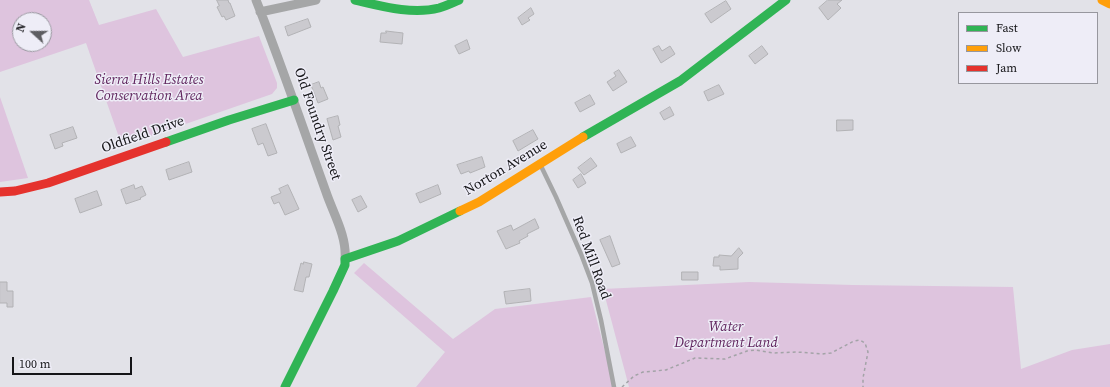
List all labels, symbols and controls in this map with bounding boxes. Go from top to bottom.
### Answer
north arrow [12,12,52,52]
legend [958,12,1098,84]
text: Fast [996,20,1018,36]
text: N [13,21,30,34]
text: Slow [996,40,1021,56]
text: Jam [996,60,1017,76]
street label: Old Foundry Street [290,66,344,182]
park label: Sierra Hills Estates Conservation Area [94,72,204,104]
street label: Oldfield Drive [99,113,187,157]
street label: Norton Avenue [461,137,551,199]
street label: Red Mill Road [568,214,614,302]
park label: Water Department Land [674,319,778,352]
scale bar [14,349,134,375]
text: 100 m [19,356,51,372]

